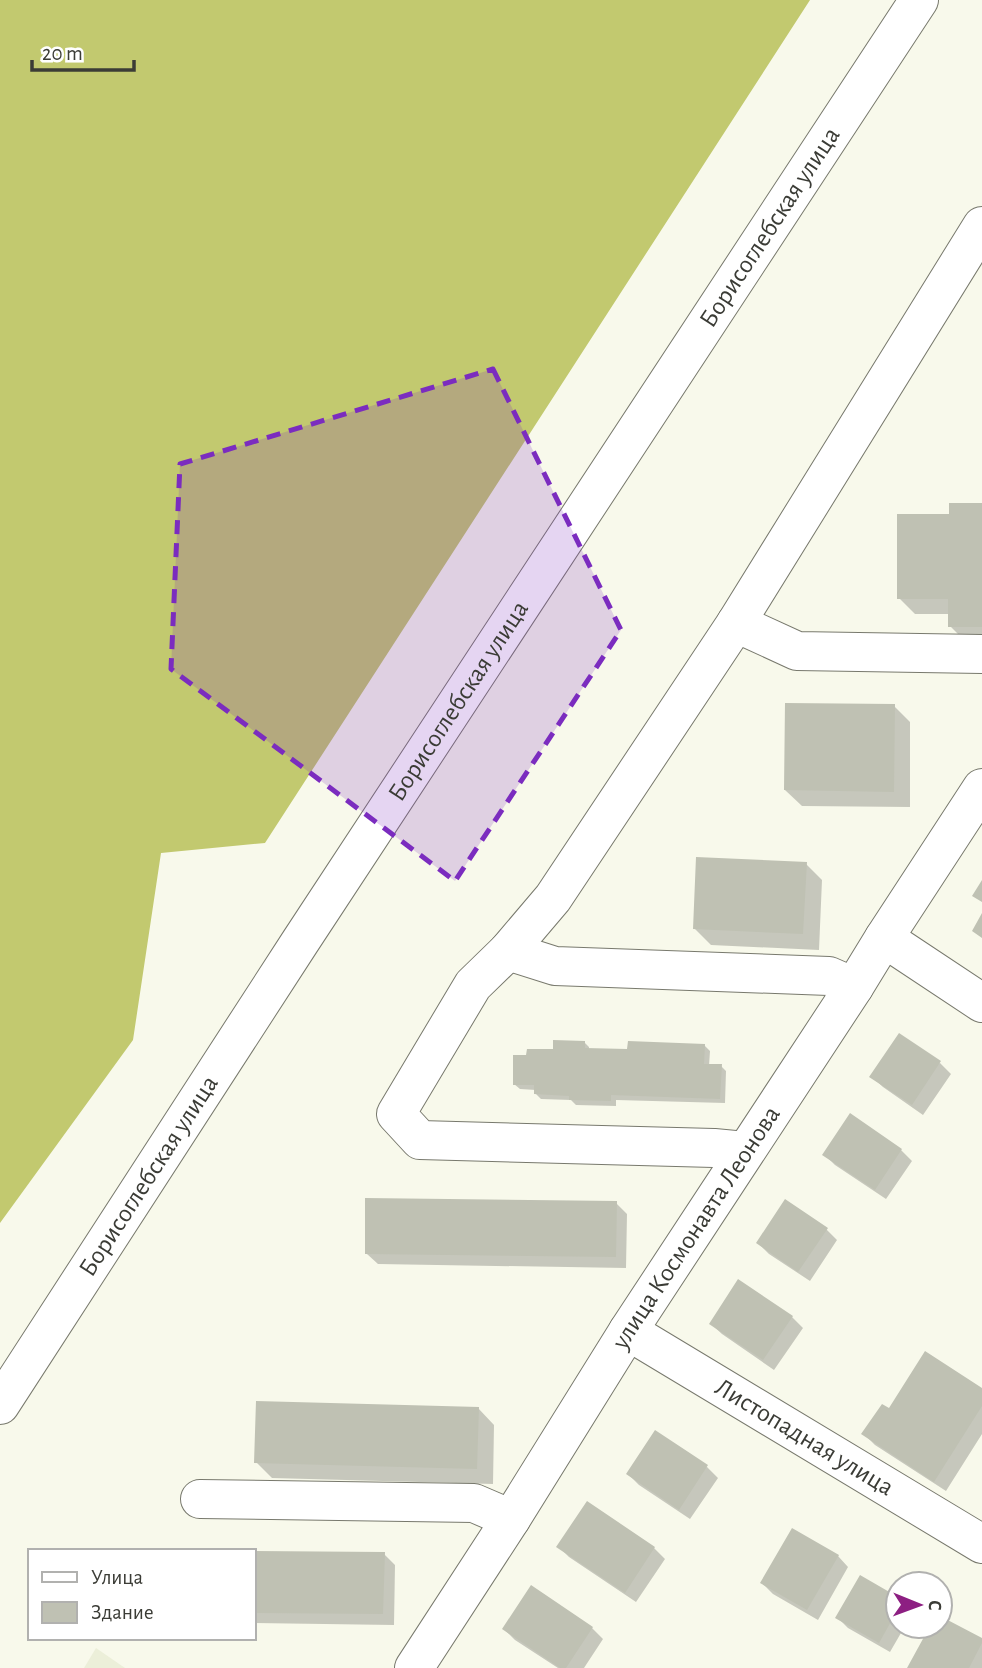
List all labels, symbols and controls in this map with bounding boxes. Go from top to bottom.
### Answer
scale bar [32,28,133,72]
text: 20 m [42,43,83,64]
street label: Борисоглебская улица [695,122,845,332]
street label: Борисоглебская улица [383,596,533,806]
street label: Борисоглебская улица [74,1071,223,1281]
street label: улица Космонавта Леонова [607,1101,785,1354]
street label: Листопадная улица [711,1374,898,1501]
legend [28,1549,256,1640]
text: Улица [91,1567,144,1588]
north arrow [884,1570,954,1640]
text: С [925,1600,944,1611]
text: Здание [91,1602,154,1623]

